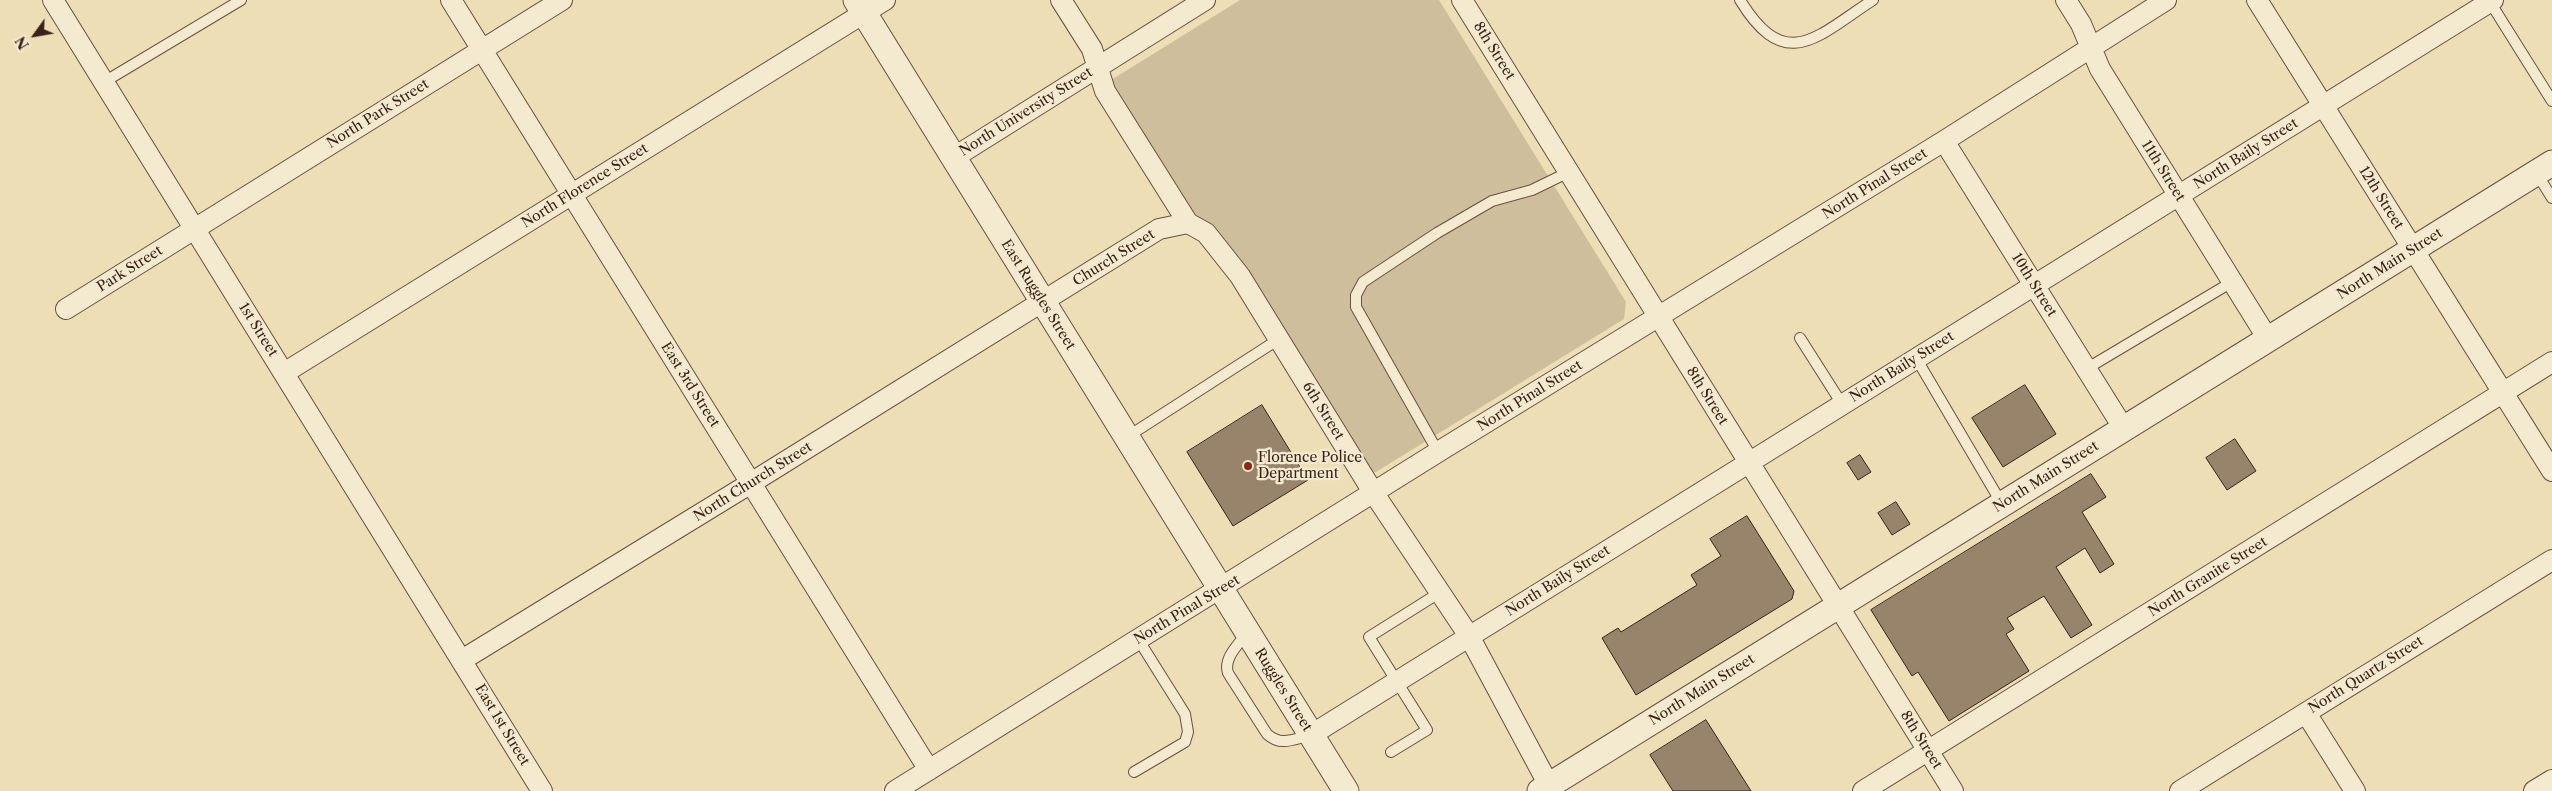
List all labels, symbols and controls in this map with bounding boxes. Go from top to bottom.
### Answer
north arrow [10,10,60,60]
street label: 8th Street [1470,19,1518,83]
text: N [11,33,33,53]
street label: North University Street [956,64,1096,160]
street label: North Park Street [324,76,432,152]
street label: North Baily Street [2191,115,2301,193]
street label: 11th Street [2138,137,2188,205]
street label: North Florence Street [519,140,651,232]
street label: North Pinal Street [1820,145,1930,223]
street label: 12th Street [2355,163,2407,233]
street label: North Main Street [2334,225,2446,303]
street label: Church Street [1070,226,1158,290]
street label: East Ruggles Street [997,237,1079,353]
street label: Park Street [94,242,166,296]
street label: 10th Street [2008,250,2060,320]
street label: 1st Street [235,300,281,360]
street label: North Baily Street [1847,328,1957,406]
street label: East 3rd Street [657,339,723,431]
street label: North Pinal Street [1475,357,1585,435]
street label: 8th Street [1683,364,1731,428]
street label: 6th Street [1299,379,1347,443]
street label: North Main Street [1990,438,2102,516]
street label: North Church Street [691,439,815,525]
place label: Florence Police Department [1258,450,1362,482]
marker: Florence Police Department [1242,460,1254,472]
street label: North Granite Street [2146,534,2270,620]
street label: North Baily Street [1503,542,1613,620]
street label: North Pinal Street [1131,572,1243,648]
street label: North Quartz Street [2305,633,2427,717]
street label: Ruggles Street [1251,645,1315,735]
street label: North Main Street [1646,651,1758,729]
street label: East 1st Street [471,681,533,769]
street label: 8th Street [1897,708,1945,772]

